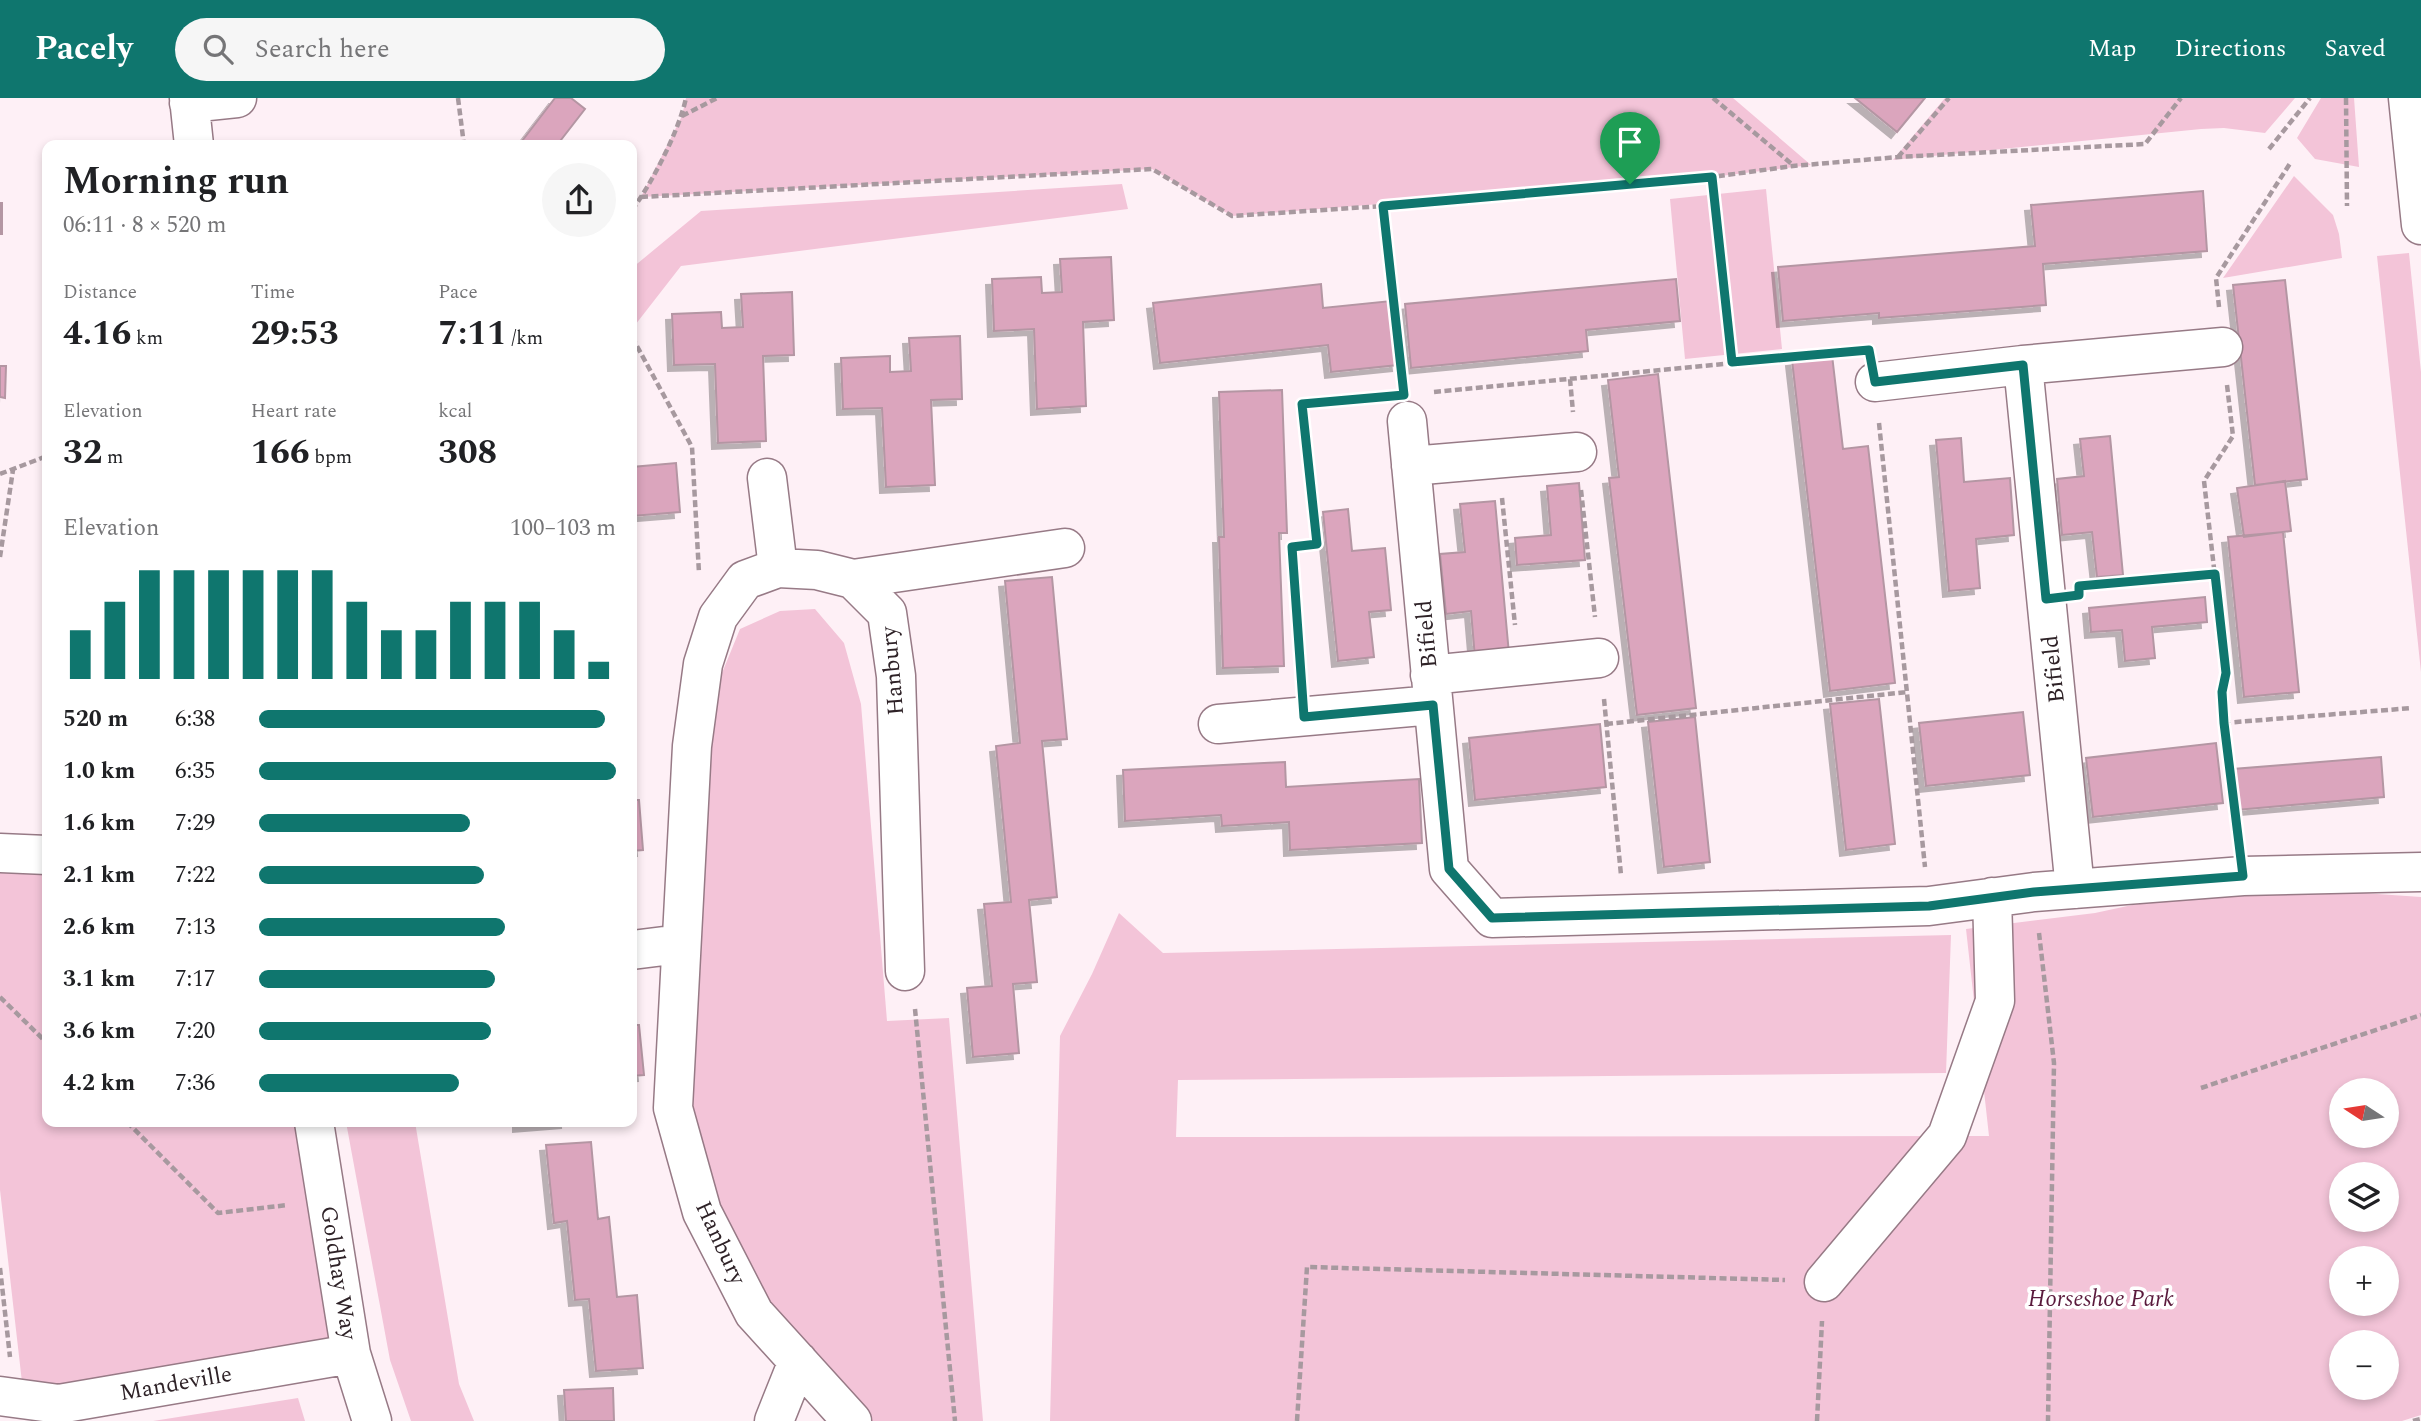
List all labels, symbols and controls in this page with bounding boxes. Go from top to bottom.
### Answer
search box [175,18,665,81]
text: Pacely [35,24,133,74]
text: Search here [255,29,390,69]
icon: search [199,30,237,68]
text: Map [2088,31,2136,67]
text: Directions [2174,31,2286,67]
text: Saved [2324,31,2386,67]
pin [1600,112,1660,184]
icon: arrive [1611,123,1649,161]
text: Morning run [63,153,289,211]
button: share [542,163,616,237]
text: 06:11 · 8 × 520 m [63,208,227,243]
text: Distance [63,278,137,307]
text: Time [251,278,295,307]
text: Pace [438,278,478,307]
text: 4.16 [63,307,131,360]
text: 29:53 [251,307,339,360]
text: 7:11 [438,307,507,360]
text: km [131,324,163,353]
text: /km [507,324,543,353]
text: Elevation [63,397,143,426]
text: Heart rate [251,397,337,426]
text: kcal [438,397,472,426]
text: 32 [63,426,102,479]
text: 166 [251,426,310,479]
text: 308 [438,426,497,479]
text: m [102,443,123,472]
text: bpm [310,443,352,472]
text: Elevation [63,511,159,546]
text: 100–103 m [510,511,616,546]
street label: Bifield [1407,598,1447,669]
street label: Hanbury [872,624,914,717]
street label: Bifield [2033,633,2075,705]
text: 520 m [63,702,128,737]
text: 6:38 [175,702,215,737]
text: 1.0 km [63,754,135,789]
text: 6:35 [175,754,215,789]
text: 1.6 km [63,806,135,841]
text: 7:29 [175,806,215,841]
text: 2.1 km [63,858,135,893]
text: 7:22 [175,858,215,893]
text: 2.6 km [63,910,135,945]
text: 7:13 [175,910,215,945]
text: 3.1 km [63,962,135,997]
text: 7:17 [175,962,215,997]
text: 3.6 km [63,1014,135,1049]
text: 7:20 [175,1014,215,1049]
text: 4.2 km [63,1066,135,1101]
text: 7:36 [175,1066,215,1101]
north arrow [2329,1078,2399,1148]
map controls [2329,1078,2399,1400]
button: layers [2329,1162,2399,1232]
street label: Hanbury [685,1195,755,1292]
street label: Goldhay Way [310,1204,366,1343]
button: + [2329,1246,2399,1316]
park label: Horseshoe Park [2028,1282,2174,1317]
button: − [2329,1330,2399,1400]
street label: Mandeville [117,1357,235,1411]

